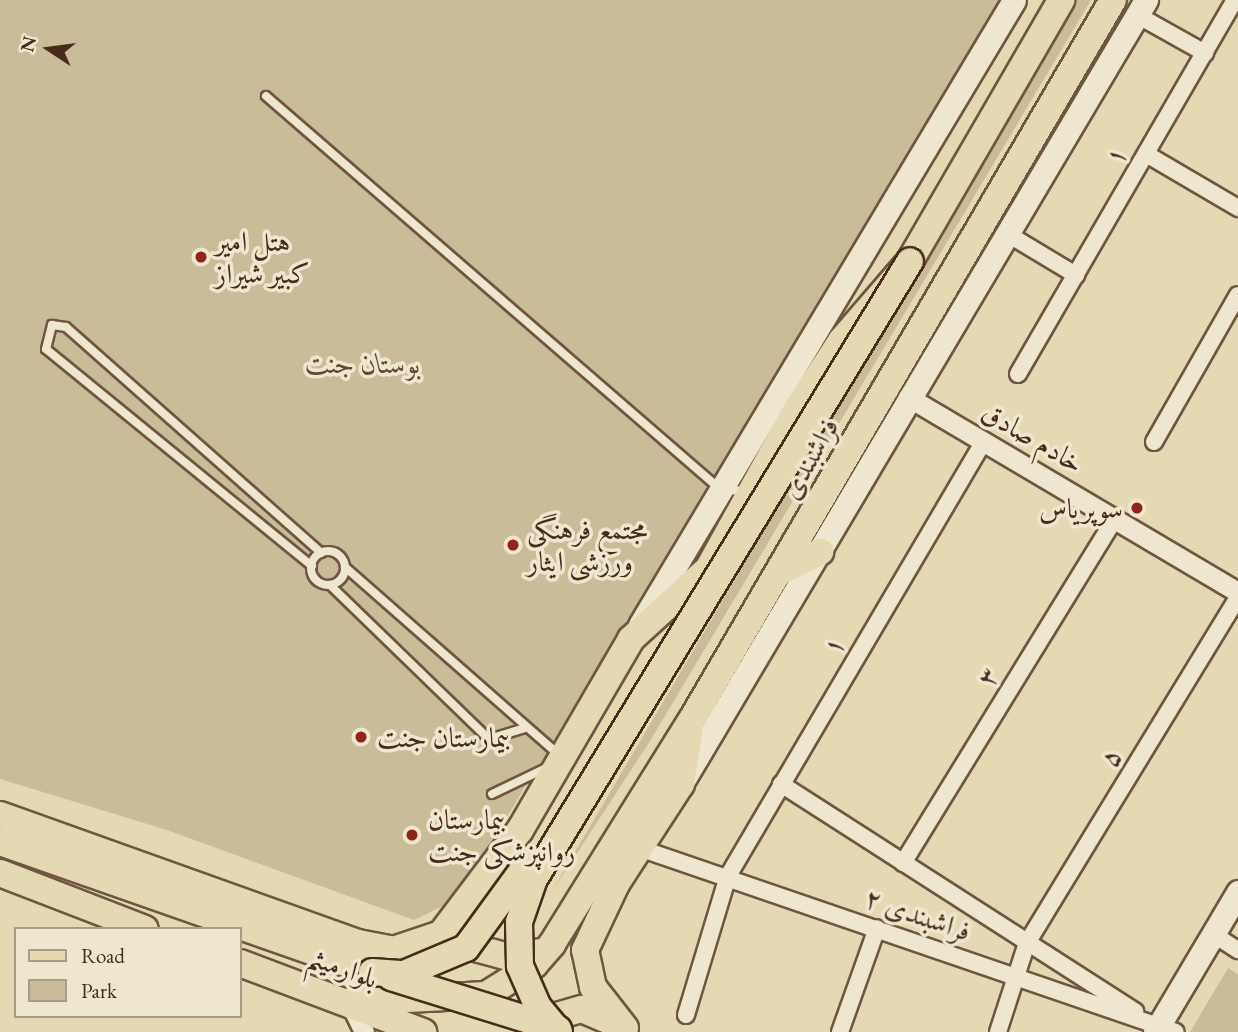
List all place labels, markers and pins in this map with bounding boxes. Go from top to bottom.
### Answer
place label: هتل امیر کبیر شیراز [215,224,310,290]
marker: هتل امیر کبیر شیراز [193,249,209,265]
place label: سوپریاس [1039,491,1123,525]
marker: سوپریاس [1129,500,1145,516]
place label: مجتمع فرهنگی ورزشی ایثار [527,512,647,578]
marker: مجتمع فرهنگی ورزشی ایثار [505,537,521,553]
place label: بیمارستان جنت [377,720,510,754]
marker: بیمارستان جنت [351,727,371,747]
place label: بیمارستان روانپزشکی جنت [428,802,575,868]
marker: بیمارستان روانپزشکی جنت [402,825,422,845]

